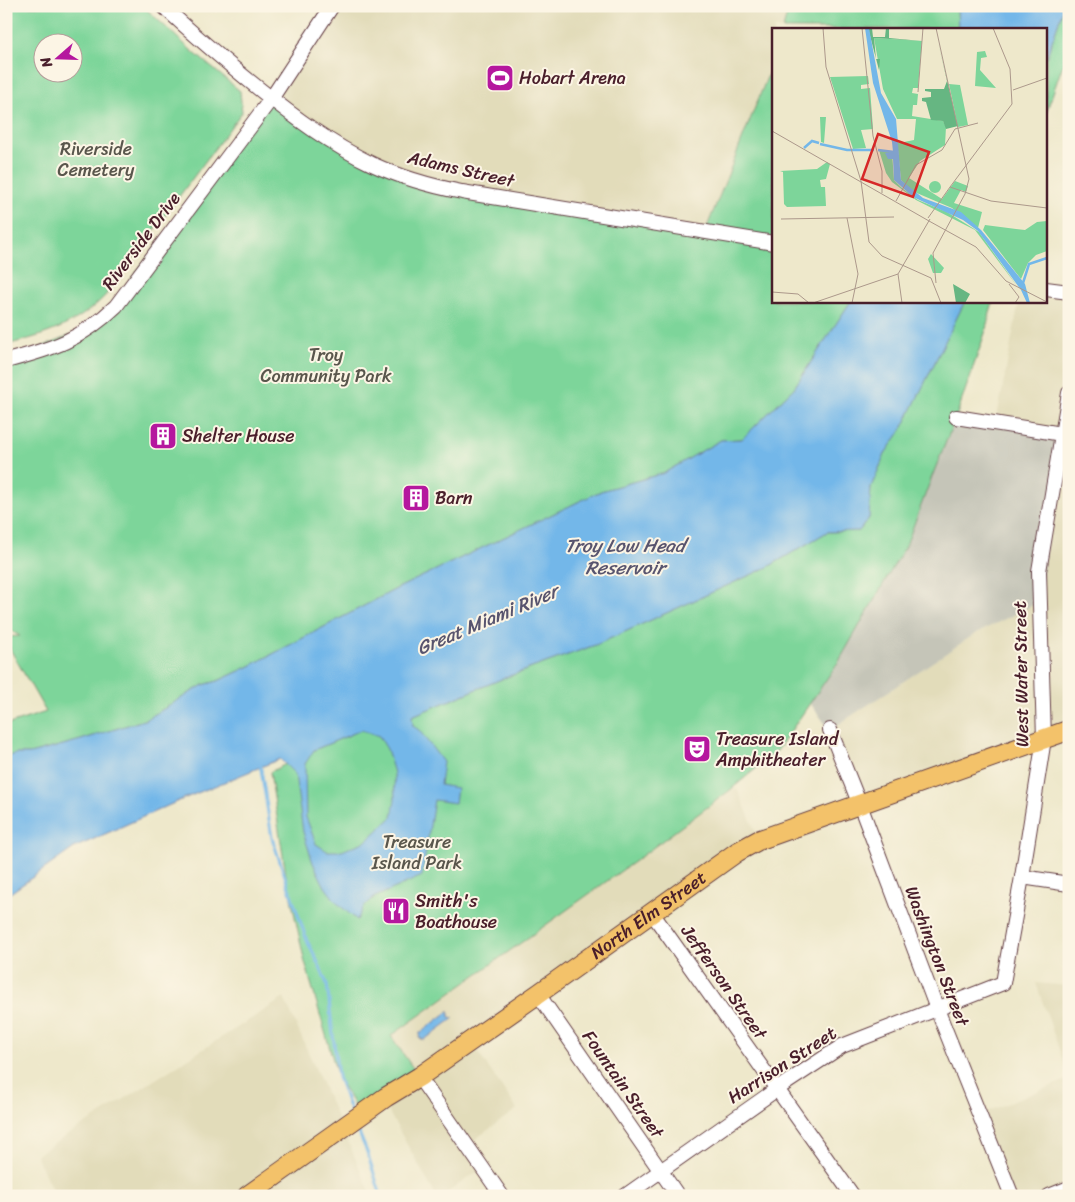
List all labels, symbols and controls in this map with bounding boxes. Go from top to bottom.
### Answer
inset map [772,28,1048,302]
north arrow [32,32,82,82]
text: N [33,53,60,72]
place label: Hobart Arena [519,62,626,94]
sports icon: Hobart Arena [485,63,515,93]
park label: Riverside Cemetery [58,133,135,186]
street label: Adams Street [404,141,518,197]
street label: Riverside Drive [93,184,189,297]
park label: Troy Community Park [260,339,392,392]
place label: Shelter House [182,420,295,452]
building icon: Shelter House [148,421,178,451]
place label: Barn [435,482,473,514]
building icon: Barn [401,483,431,513]
water label: Troy Low Head Reservoir [565,529,690,584]
water label: Great Miami River [411,574,566,664]
street label: West Water Street [1004,600,1038,747]
place label: Treasure Island Amphitheater [715,723,840,776]
theatre icon: Treasure Island Amphitheater [682,734,712,764]
park label: Treasure Island Park [371,826,462,879]
street label: North Elm Street [583,862,714,968]
street label: Washington Street [896,881,979,1032]
place label: Smith's Boathouse [415,885,497,938]
restaurant icon: Smith's Boathouse [381,896,411,926]
street label: Jefferson Street [672,917,776,1047]
street label: Harrison Street [721,1017,843,1112]
street label: Fountain Street [574,1023,673,1146]

